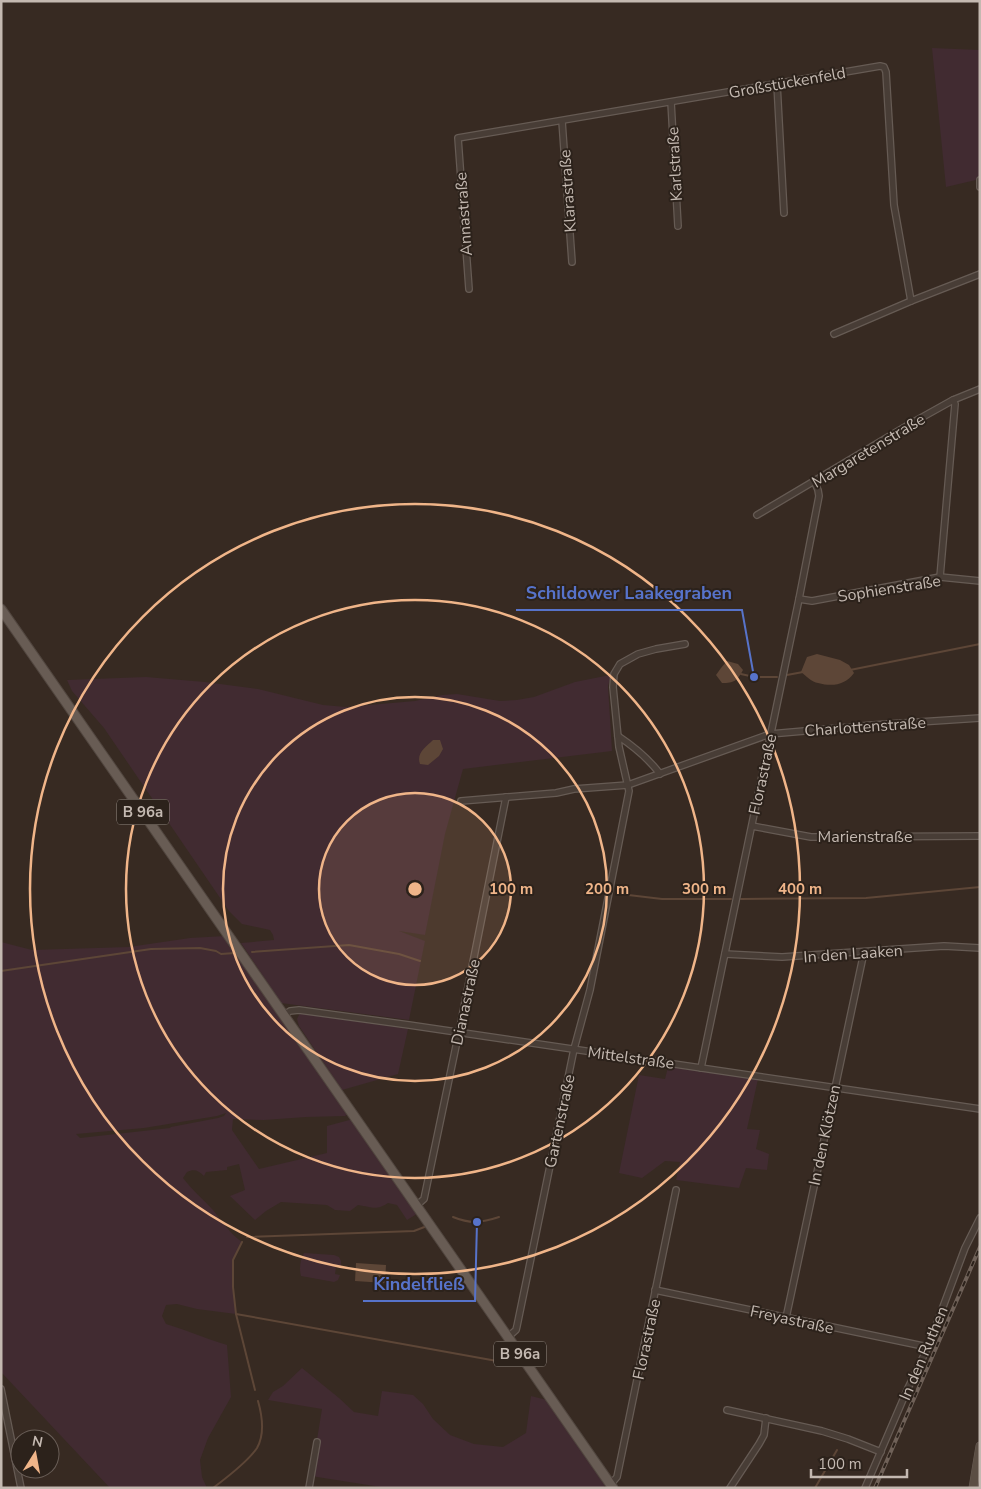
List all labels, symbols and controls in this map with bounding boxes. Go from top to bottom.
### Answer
street label: Großstückenfeld [727,62,847,104]
street label: Karlstraße [662,126,688,202]
street label: Klarastraße [554,149,582,233]
street label: Annastraße [450,171,478,257]
street label: Margaretenstraße [808,408,929,493]
street label: Sophienstraße [836,570,942,608]
callout: Schildower Laakegraben [516,577,742,610]
text: Schildower Laakegraben [526,581,732,605]
street label: Charlottenstraße [804,712,927,742]
street label: Florastraße [744,732,782,817]
road number: B 96a [117,800,169,824]
street label: Marienstraße [818,826,912,848]
text: 100 m [489,879,533,899]
text: 200 m [585,879,629,899]
text: 300 m [682,879,726,899]
text: 400 m [778,879,822,899]
centre of rings [406,880,424,898]
street label: In den Laaken [803,940,903,968]
street label: Dianastraße [446,957,486,1047]
street label: Mittelstraße [586,1041,676,1075]
street label: Gartenstraße [539,1072,581,1170]
street label: In den Klötzen [804,1083,846,1188]
callout: Kindelfließ [363,1268,475,1301]
text: Kindelfließ [373,1272,465,1296]
street label: Florastraße [628,1297,666,1382]
street label: Freyastraße [748,1300,836,1340]
street label: In den Ruthen [894,1303,954,1404]
road number: B 96a [494,1342,546,1366]
north arrow [10,1429,60,1479]
text: N [30,1431,44,1452]
scale bar [811,1446,907,1478]
text: 100 m [818,1454,862,1474]

